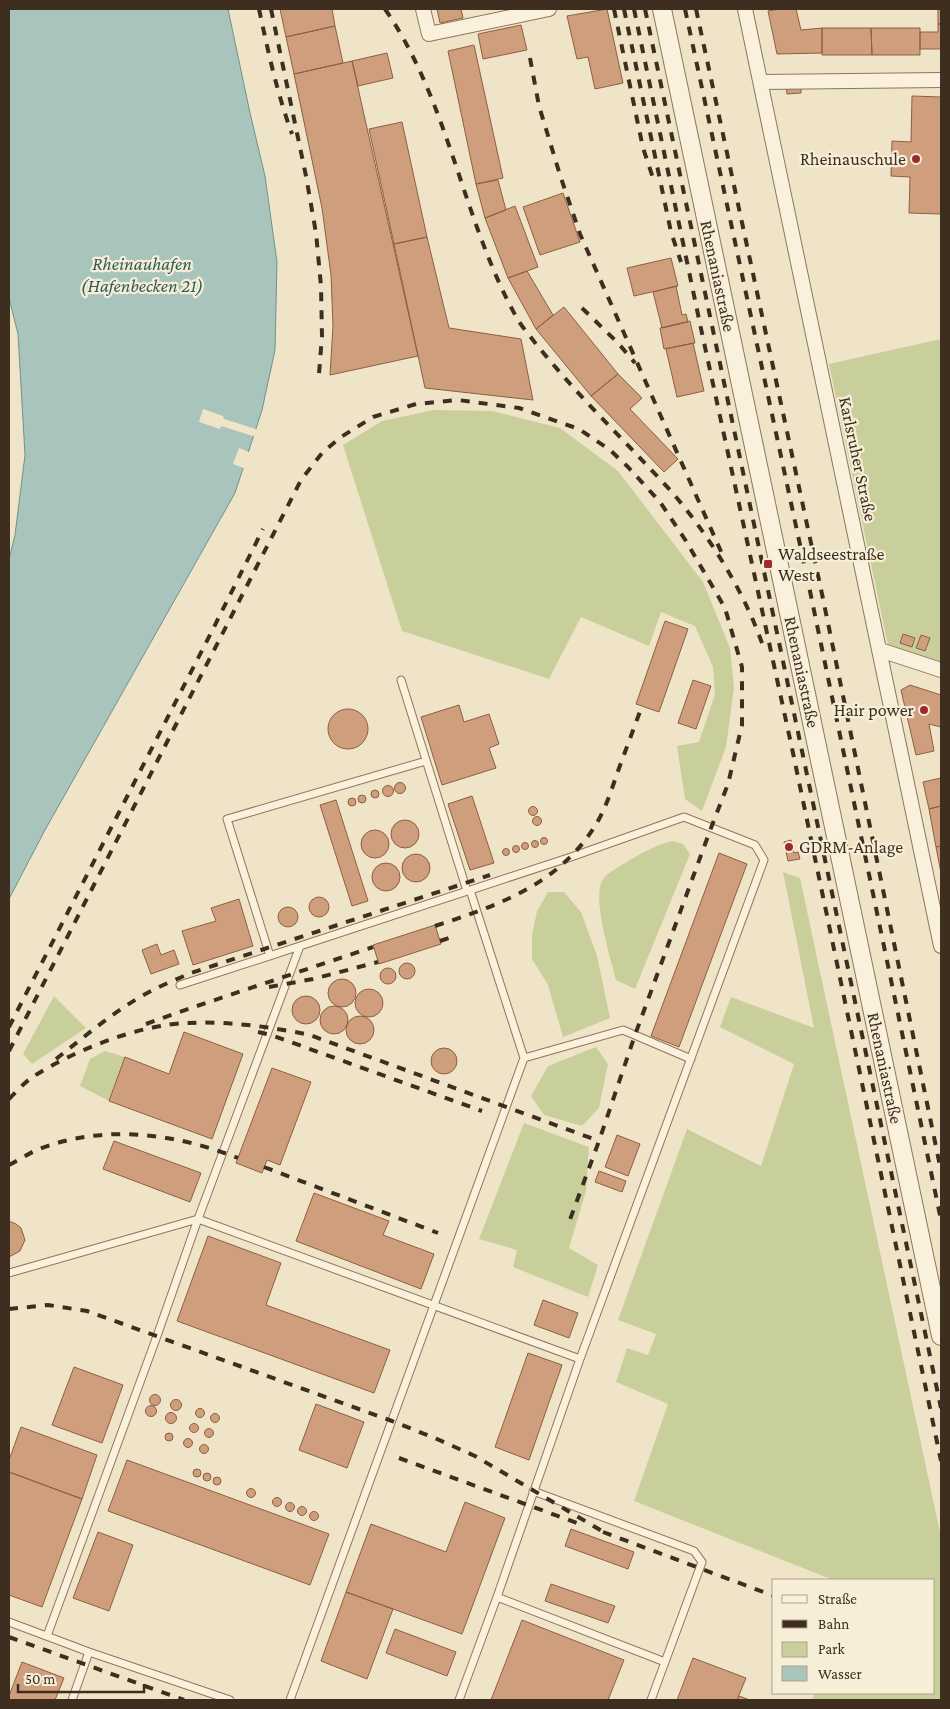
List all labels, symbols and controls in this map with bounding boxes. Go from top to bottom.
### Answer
place label: Rheinauschule [800,149,906,169]
marker: Rheinauschule [910,153,922,165]
street label: Rhenaniastraße [696,218,740,334]
water label: Rheinauhafen (Hafenbecken 21) [81,253,203,297]
street label: Karlsruher Straße [835,395,881,523]
place label: Waldseestraße West [778,544,885,585]
marker: Waldseestraße West [762,558,774,570]
street label: Rhenaniastraße [780,614,824,730]
place label: Hair power [834,700,915,720]
marker: Hair power [918,704,930,716]
place label: GDRM-Anlage [799,837,903,857]
marker: GDRM-Anlage [783,841,795,853]
street label: Rhenaniastraße [863,1010,907,1126]
legend [772,1579,935,1694]
text: Straße [818,1591,857,1607]
text: Bahn [818,1616,849,1632]
text: Park [818,1641,845,1657]
scale bar [18,1662,144,1694]
text: Wasser [818,1666,862,1682]
text: 50 m [25,1671,55,1687]

